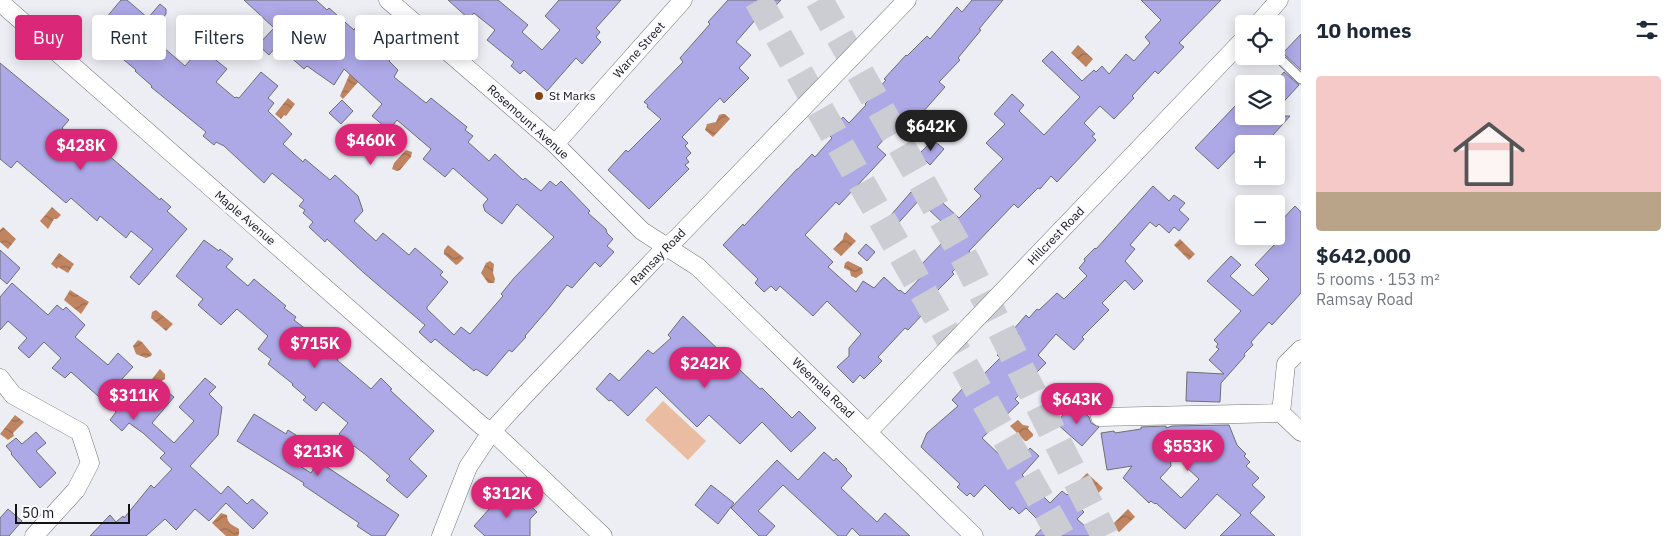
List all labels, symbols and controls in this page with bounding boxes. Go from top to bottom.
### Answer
chip: Buy [15,15,82,60]
chip: Rent [92,15,166,60]
chip: Filters [176,15,263,60]
chip: New [273,15,345,60]
chip: Apartment [355,15,478,60]
map controls [1235,15,1285,245]
button: locate [1235,15,1285,65]
text: 10 homes [1316,16,1412,44]
icon: filters [1633,16,1661,44]
street label: Warne Street [609,18,668,81]
button: layers [1235,75,1285,125]
street label: Rosemount Avenue [484,81,573,162]
place label: St Marks [549,88,596,103]
marker: St Marks [533,90,545,102]
icon: home [1444,109,1534,199]
pin: $642K [896,110,966,152]
text: $642K [906,116,956,136]
pin: $460K [336,124,406,166]
pin: $428K [46,128,116,171]
text: $460K [346,130,396,150]
text: $428K [56,135,106,155]
button: + [1235,135,1285,185]
street label: Maple Avenue [212,187,279,248]
button: − [1235,195,1285,245]
street label: Hillcrest Road [1024,203,1087,268]
street label: Ramsay Road [627,225,688,288]
text: $642,000 [1316,241,1411,269]
text: 5 rooms · 153 m² [1316,269,1440,289]
text: Ramsay Road [1316,289,1413,309]
pin: $715K [280,326,350,369]
text: $715K [290,333,340,353]
pin: $242K [670,346,740,389]
text: $242K [680,353,730,373]
street label: Weemala Road [789,354,858,421]
pin: $311K [99,378,169,421]
pin: $643K [1042,382,1112,425]
text: $311K [109,385,159,405]
text: $643K [1052,389,1102,409]
pin: $553K [1153,430,1223,472]
pin: $213K [283,434,353,477]
text: $553K [1163,436,1213,456]
text: $213K [293,441,343,461]
pin: $312K [472,476,542,519]
text: $312K [482,483,532,503]
scale bar [15,501,130,524]
text: 50 m [22,504,54,522]

